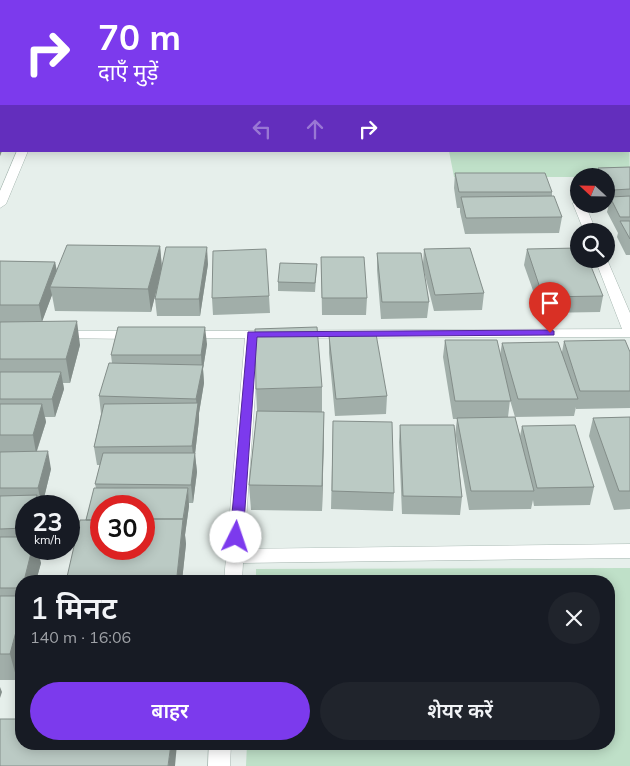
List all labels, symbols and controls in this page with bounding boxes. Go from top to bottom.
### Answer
text: 70 m [98,15,181,59]
icon: right [15,20,80,85]
text: दाएँ मुड़ें [98,58,158,86]
icon: left [248,115,276,143]
icon: ahead [301,115,329,143]
icon: right [354,115,382,143]
north arrow [570,168,615,212]
map controls [570,168,615,268]
button: search [570,223,615,268]
pin [529,282,571,333]
icon: arrive [536,289,564,317]
speed limit sign: 30 [90,495,155,560]
text: 23 [32,506,63,537]
position arrow [209,510,261,562]
text: km/h [34,532,61,547]
text: 1 मिनट [30,589,117,627]
button: close [548,592,600,644]
text: 140 m · 16:06 [30,627,131,647]
button: बाहर [30,682,310,740]
button: शेयर करें [320,682,600,740]

